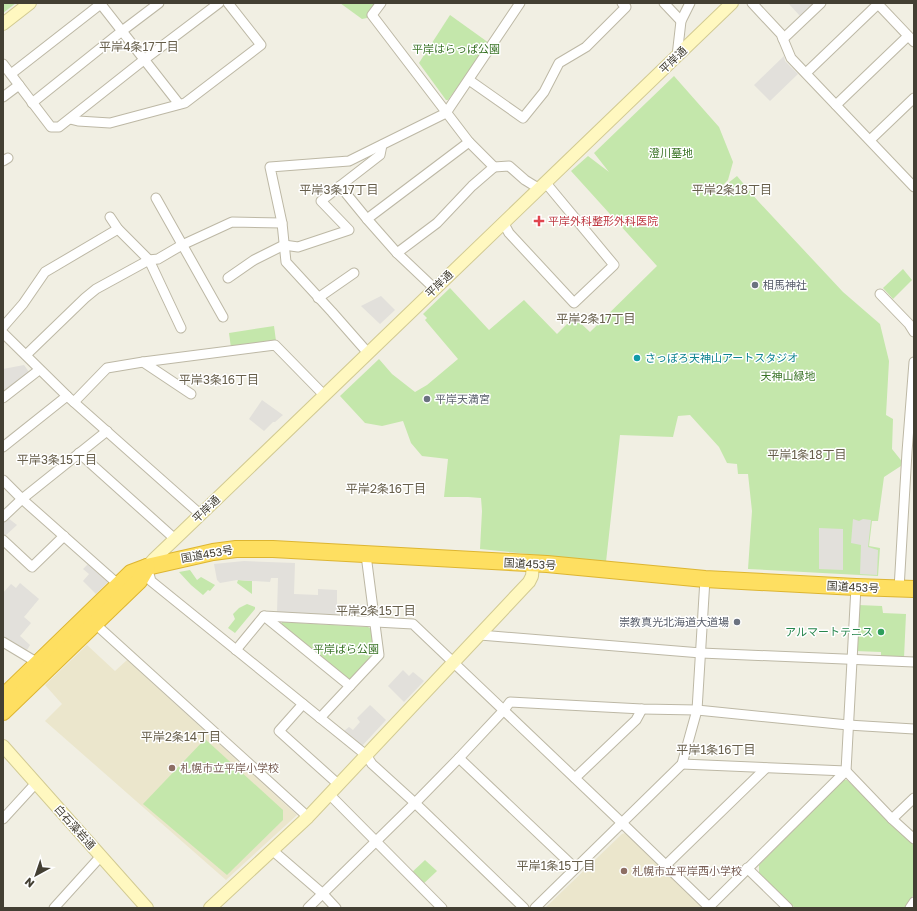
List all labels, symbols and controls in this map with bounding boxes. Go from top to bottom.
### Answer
district label: 平岸4条17丁目 [99,39,179,54]
park label: 平岸はらっぱ公園 [412,42,500,55]
street label: 平岸通 [656,44,689,76]
park label: 澄川墓地 [649,146,693,159]
district label: 平岸3条17丁目 [299,182,379,197]
district label: 平岸2条18丁目 [692,182,772,197]
place label: 平岸外科整形外科医院 [548,214,658,227]
marker: 平岸外科整形外科医院 [533,215,545,227]
street label: 平岸通 [422,268,455,300]
place label: 相馬神社 [763,278,807,291]
marker: 相馬神社 [750,280,760,290]
district label: 平岸2条17丁目 [556,311,636,326]
place label: さっぽろ天神山アートスタジオ [645,351,798,364]
marker: さっぽろ天神山アートスタジオ [632,353,642,363]
park label: 天神山緑地 [761,369,816,382]
district label: 平岸3条16丁目 [179,372,259,387]
place label: 平岸天満宮 [435,392,490,405]
marker: 平岸天満宮 [422,394,432,404]
district label: 平岸1条18丁目 [768,447,846,462]
district label: 平岸3条15丁目 [17,452,97,467]
district label: 平岸2条16丁目 [346,481,426,496]
street label: 平岸通 [189,493,222,525]
street label: 国道453号 [180,543,234,564]
street label: 国道453号 [503,556,557,571]
street label: 国道453号 [826,579,880,594]
district label: 平岸2条15丁目 [336,603,416,618]
place label: 崇教真光北海道大道場 [619,615,729,628]
marker: 崇教真光北海道大道場 [732,617,742,627]
place label: アルマートテニス [785,625,873,638]
marker: アルマートテニス [876,627,886,637]
park label: 平岸ばら公園 [313,642,379,655]
district label: 平岸2条14丁目 [141,729,221,744]
district label: 平岸1条16丁目 [677,742,755,757]
place label: 札幌市立平岸小学校 [180,761,279,774]
marker: 札幌市立平岸小学校 [167,763,177,773]
street label: 白石藻岩通 [52,802,99,851]
north arrow [16,855,56,895]
district label: 平岸1条15丁目 [517,858,595,873]
place label: 札幌市立平岸西小学校 [632,864,742,877]
marker: 札幌市立平岸西小学校 [619,866,629,876]
text: N [22,875,37,891]

